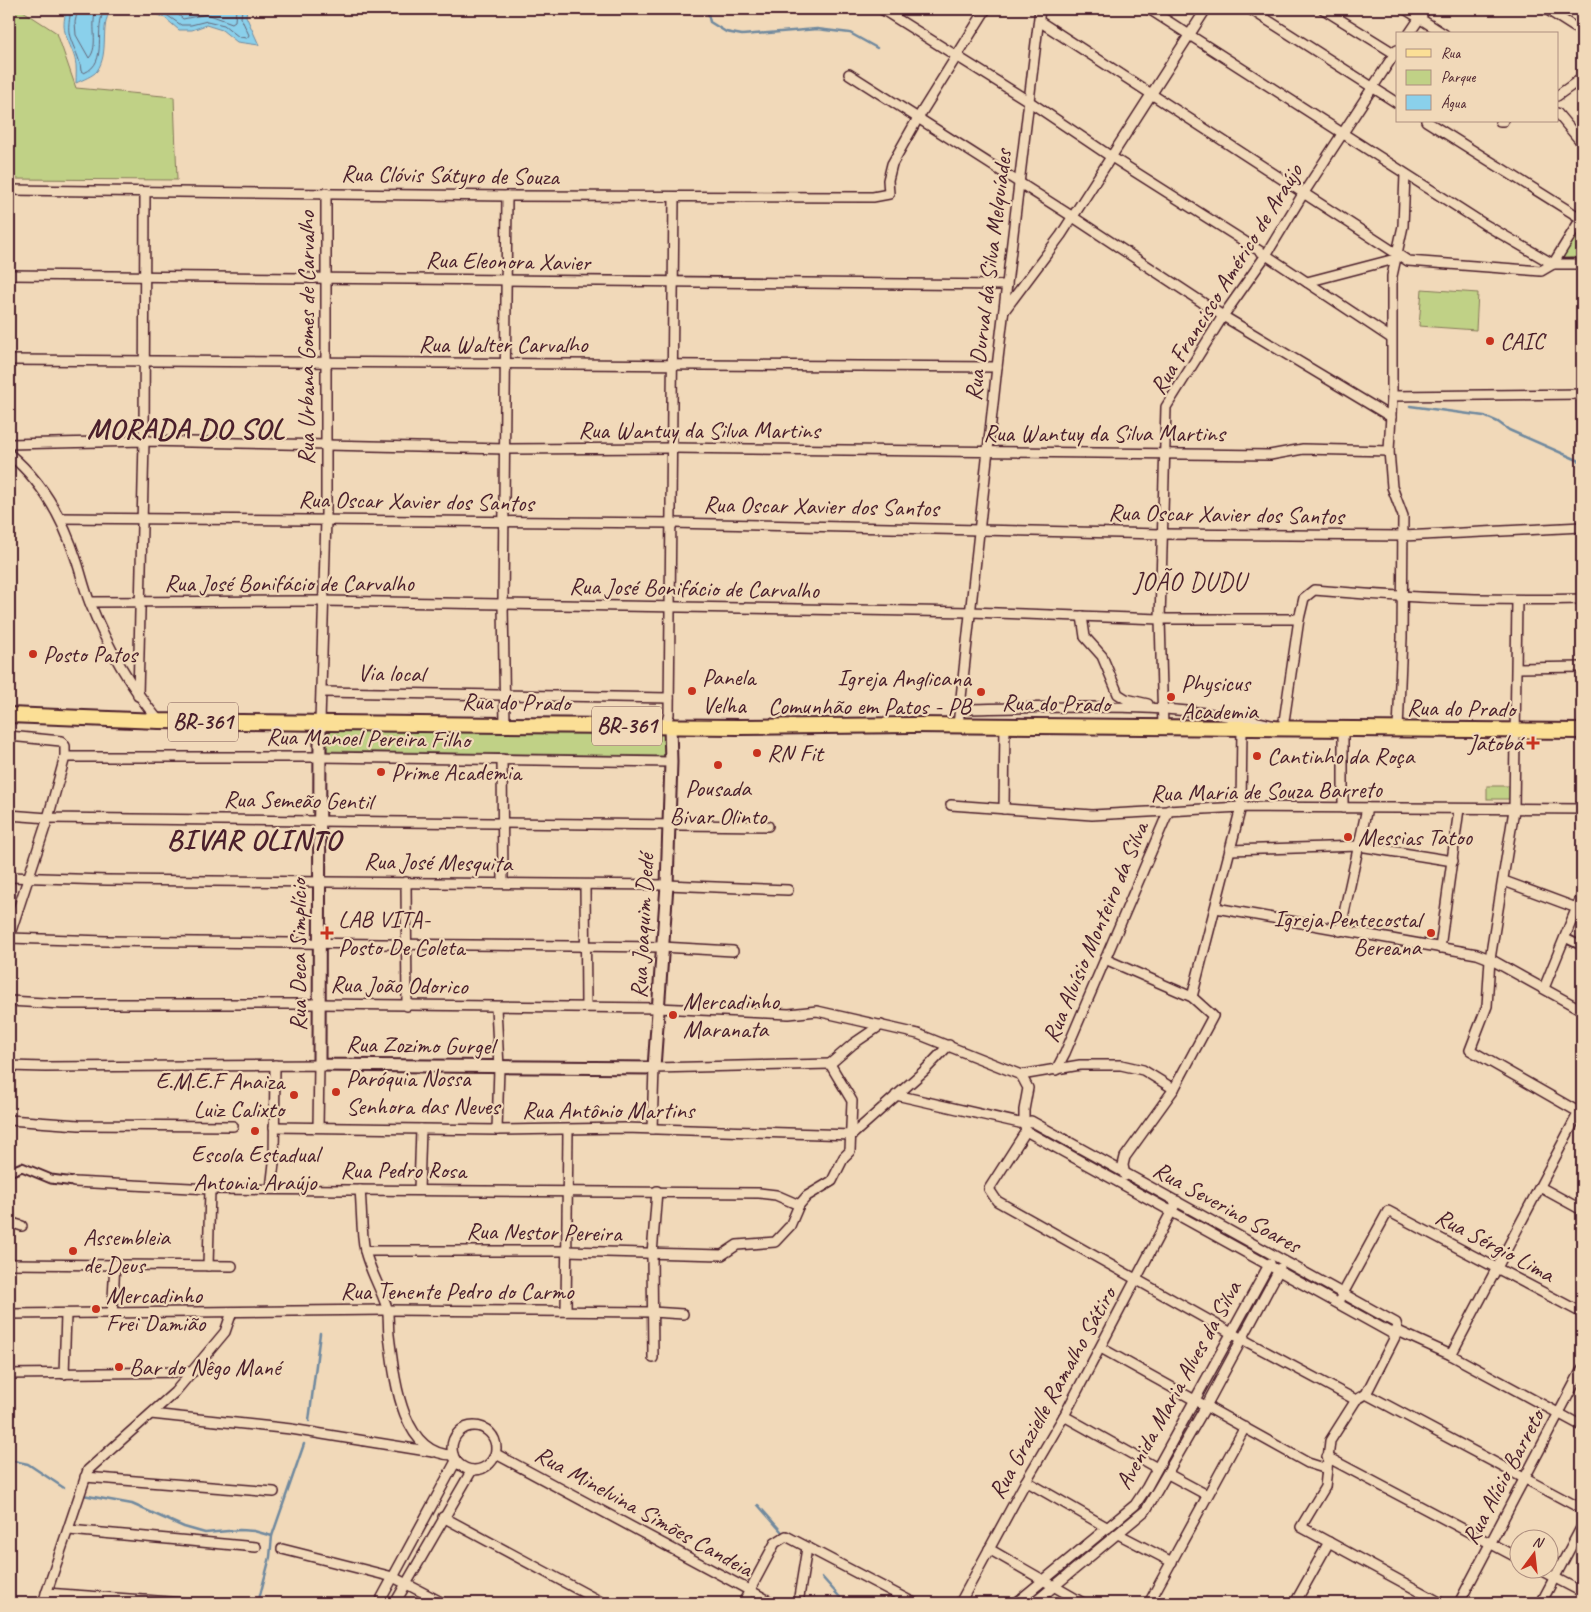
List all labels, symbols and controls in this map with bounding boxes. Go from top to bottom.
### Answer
legend [1396,32,1558,122]
text: Rua [1441,44,1461,63]
text: Parque [1441,68,1477,87]
text: Água [1441,94,1466,113]
street label: Rua Durval da Silva Melquíades [958,146,1019,402]
street label: Rua Francisco Américo de Araújo [1143,157,1310,400]
street label: Rua Clóvis Sátyro de Souza [341,158,560,192]
street label: Rua Urbana Gomes de Carvalho [291,210,321,465]
street label: Rua Eleonora Xavier [425,245,593,277]
place label: CAIC [1500,326,1547,356]
street label: Rua Walter Carvalho [419,329,589,359]
marker: CAIC [1484,335,1496,347]
district label: MORADA DO SOL [87,410,286,447]
street label: Rua Wantuy da Silva Martins [578,415,823,445]
street label: Rua Wantuy da Silva Martins [983,418,1228,448]
street label: Rua Oscar Xavier dos Santos [298,484,537,518]
street label: Rua Oscar Xavier dos Santos [703,489,942,523]
street label: Rua Oscar Xavier dos Santos [1108,497,1347,531]
district label: JOÃO DUDU [1133,566,1250,598]
street label: Rua José Bonifácio de Carvalho [164,568,415,598]
street label: Rua José Bonifácio de Carvalho [569,571,821,605]
place label: Posto Patos [43,639,140,669]
marker: Posto Patos [27,648,39,660]
street label: Via local [357,657,429,689]
place label: Panela Velha [702,662,757,720]
place label: Igreja Anglicana Comunhão em Patos - PB [768,663,973,721]
place label: Physicus Academia [1181,668,1259,726]
marker: Panela Velha [686,685,698,697]
street label: Rua do Prado [462,686,573,718]
marker: Igreja Anglicana Comunhão em Patos - PB [975,686,987,698]
street label: Rua do Prado [1002,687,1113,719]
marker: Physicus Academia [1165,691,1177,703]
street label: Rua do Prado [1407,692,1518,724]
road number: BR-361 [168,702,238,742]
road number: BR-361 [592,706,662,746]
street label: Rua Manoel Pereira Filho [266,721,473,755]
place label: Jatobá [1467,728,1526,758]
marker: Jatobá [1527,737,1539,749]
place label: RN Fit [767,738,825,768]
place label: Cantinho da Roça [1267,741,1416,771]
marker: RN Fit [751,747,763,759]
marker: Cantinho da Roça [1251,750,1263,762]
place label: Prime Academia [391,757,523,787]
marker: Pousada Bivar Olinto [712,759,724,771]
marker: Prime Academia [375,766,387,778]
place label: Pousada Bivar Olinto [669,773,768,831]
street label: Rua Maria de Souza Barreto [1150,774,1384,808]
street label: Rua Semeão Gentil [223,784,377,816]
street label: Rua Aluísio Monteiro da Silva [1035,815,1156,1047]
district label: BIVAR OLINTO [167,821,344,858]
place label: Messias Tatoo [1358,822,1474,852]
marker: Messias Tatoo [1342,831,1354,843]
street label: Rua José Mesquita [364,846,514,878]
street label: Rua Joaquim Dedé [623,849,661,999]
street label: Rua Deca Simplício [283,876,313,1031]
place label: LAB VITA- Posto De Coleta [338,904,467,962]
place label: Igreja Pentecostal Bereana [1273,904,1425,962]
marker: LAB VITA- Posto De Coleta [320,926,334,940]
marker: Igreja Pentecostal Bereana [1425,927,1437,939]
street label: Rua João Odorico [330,969,469,1001]
place label: Mercadinho Maranata [683,986,780,1044]
marker: Mercadinho Maranata [667,1009,679,1021]
street label: Rua Zozimo Gurgel [346,1029,498,1061]
place label: Paróquia Nossa Senhora das Neves [346,1063,502,1121]
place label: E.M.E.F Anaiza Luiz Calixto [155,1066,287,1124]
marker: Paróquia Nossa Senhora das Neves [330,1086,342,1098]
marker: E.M.E.F Anaiza Luiz Calixto [288,1089,300,1101]
street label: Rua Antônio Martins [522,1095,696,1125]
marker: Escola Estadual Antonia Araújo [249,1125,261,1137]
place label: Escola Estadual Antonia Araújo [191,1139,323,1197]
street label: Rua Severino Soares [1148,1154,1308,1261]
street label: Rua Pedro Rosa [340,1155,468,1185]
street label: Rua Sérgio Lima [1430,1201,1561,1290]
street label: Rua Nestor Pereira [466,1216,623,1248]
place label: Assembleia de Deus [83,1222,171,1280]
marker: Assembleia de Deus [67,1245,79,1257]
street label: Avenida Maria Alves da Silva [1108,1274,1248,1494]
street label: Rua Tenente Pedro do Carmo [341,1276,575,1306]
place label: Mercadinho Frei Damião [106,1280,207,1338]
street label: Rua Grazielle Ramalho Sátiro [981,1280,1124,1504]
marker: Mercadinho Frei Damião [90,1303,102,1315]
place label: Bar do Nêgo Mané [129,1352,285,1382]
marker: Bar do Nêgo Mané [113,1361,125,1373]
street label: Rua Alício Barreto [1455,1402,1552,1549]
street label: Rua Minelvina Simões Candeia [530,1439,759,1584]
north arrow [1508,1530,1558,1580]
text: N [1531,1533,1546,1552]

